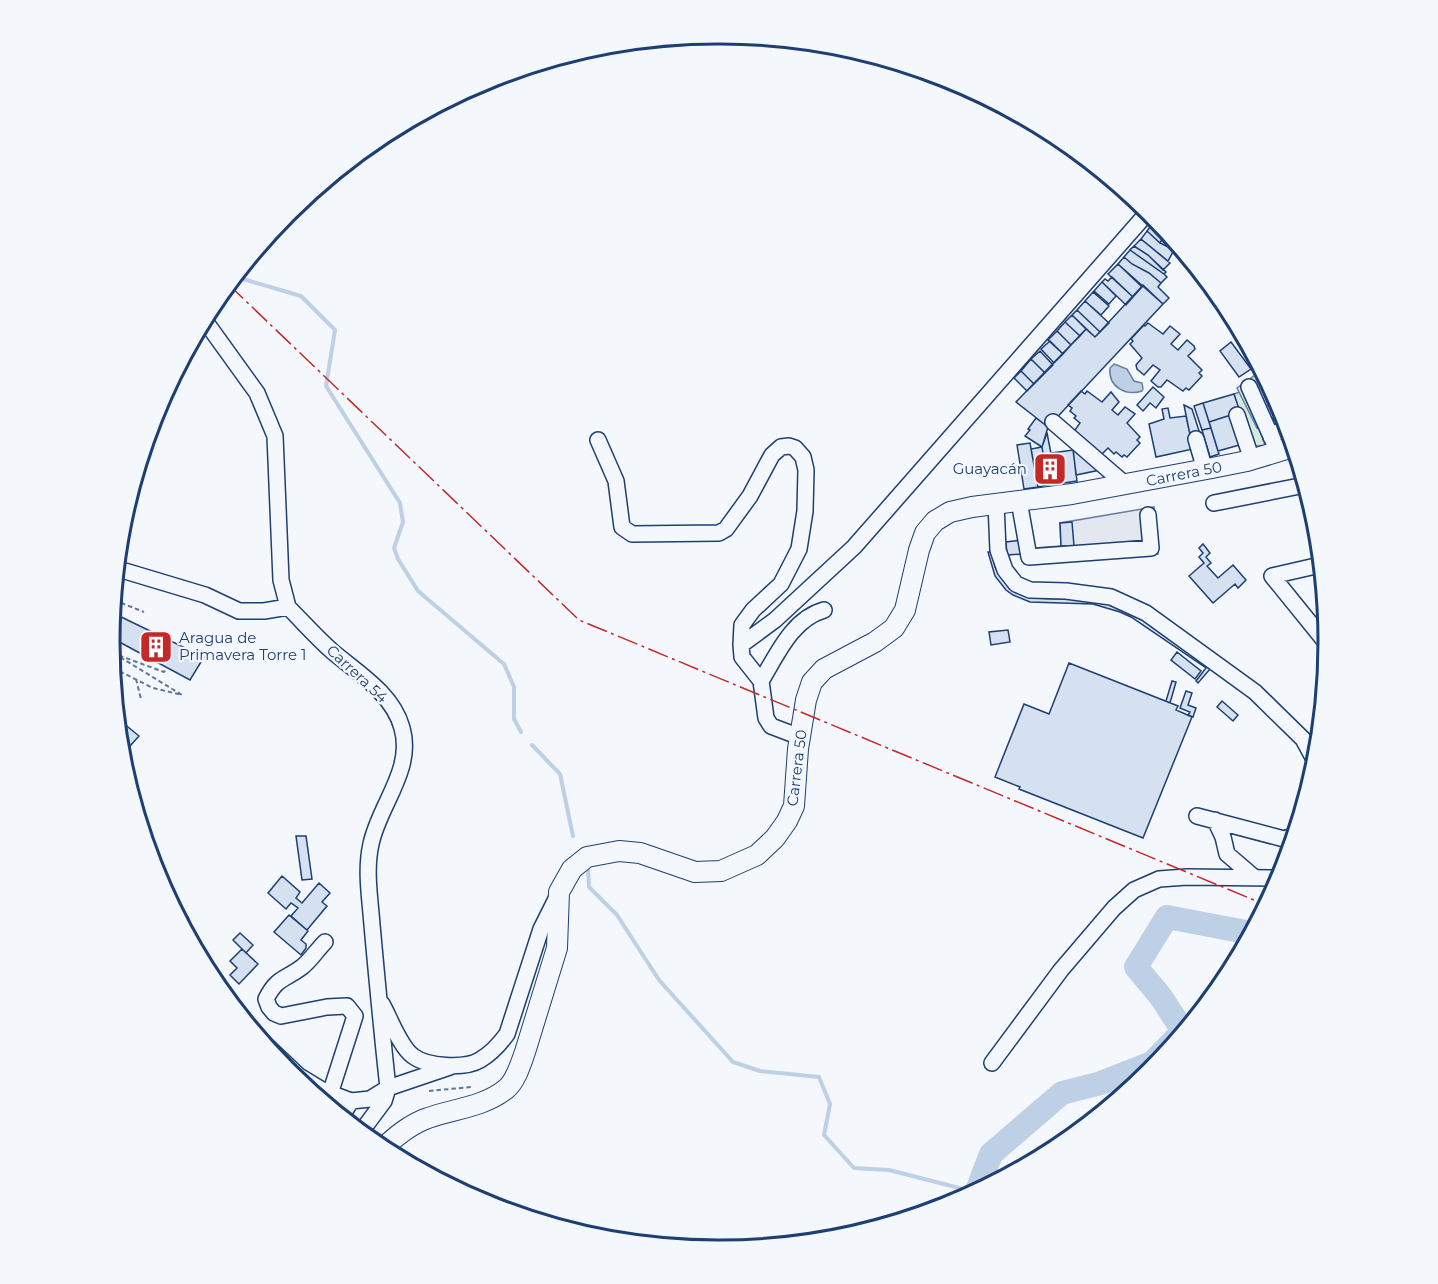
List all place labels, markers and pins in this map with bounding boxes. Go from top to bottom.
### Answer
building icon: Guayacán [1032,451,1068,487]
place label: Guayacán [953,459,1027,478]
place label: Aragua de Primavera Torre 1 [179,628,306,664]
building icon: Aragua de Primavera Torre 1 [138,629,174,665]

